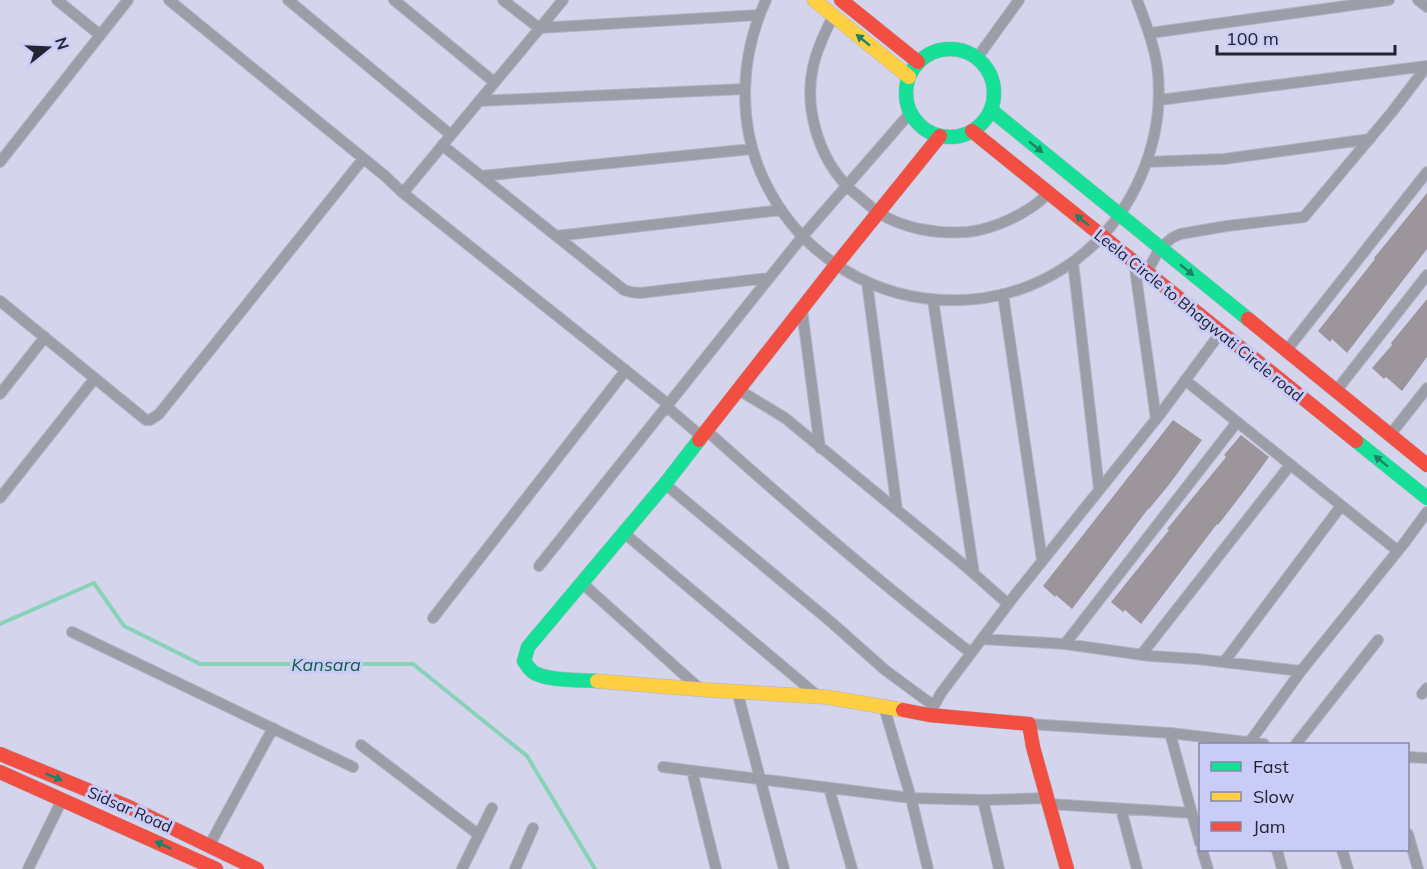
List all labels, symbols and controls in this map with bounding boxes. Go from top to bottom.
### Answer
north arrow [18,18,78,78]
scale bar [1217,18,1396,56]
text: 100 m [1226,27,1279,50]
one-way arrow [856,34,871,47]
text: N [51,35,74,52]
one-way arrow [1028,140,1044,153]
one-way arrow [1075,215,1090,227]
street label: Leela Circle to Bhagwati Circle road [1090,224,1308,406]
one-way arrow [1179,263,1194,276]
one-way arrow [1374,456,1389,468]
water label: Kansara [291,653,361,676]
legend [1199,743,1409,851]
text: Fast [1253,755,1289,778]
one-way arrow [45,773,63,782]
street label: Sidsar Road [85,782,175,836]
text: Slow [1253,785,1295,808]
text: Jam [1253,815,1286,838]
one-way arrow [153,840,171,850]

